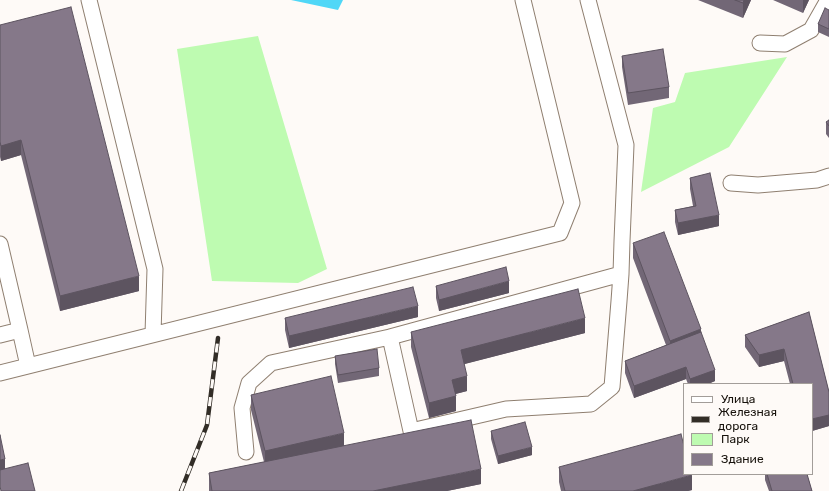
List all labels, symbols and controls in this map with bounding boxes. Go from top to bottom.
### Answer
legend [683,383,813,475]
text: Улица [721,392,755,406]
text: Железная дорога [718,405,777,433]
text: Парк [721,432,750,446]
text: Здание [721,452,764,466]

